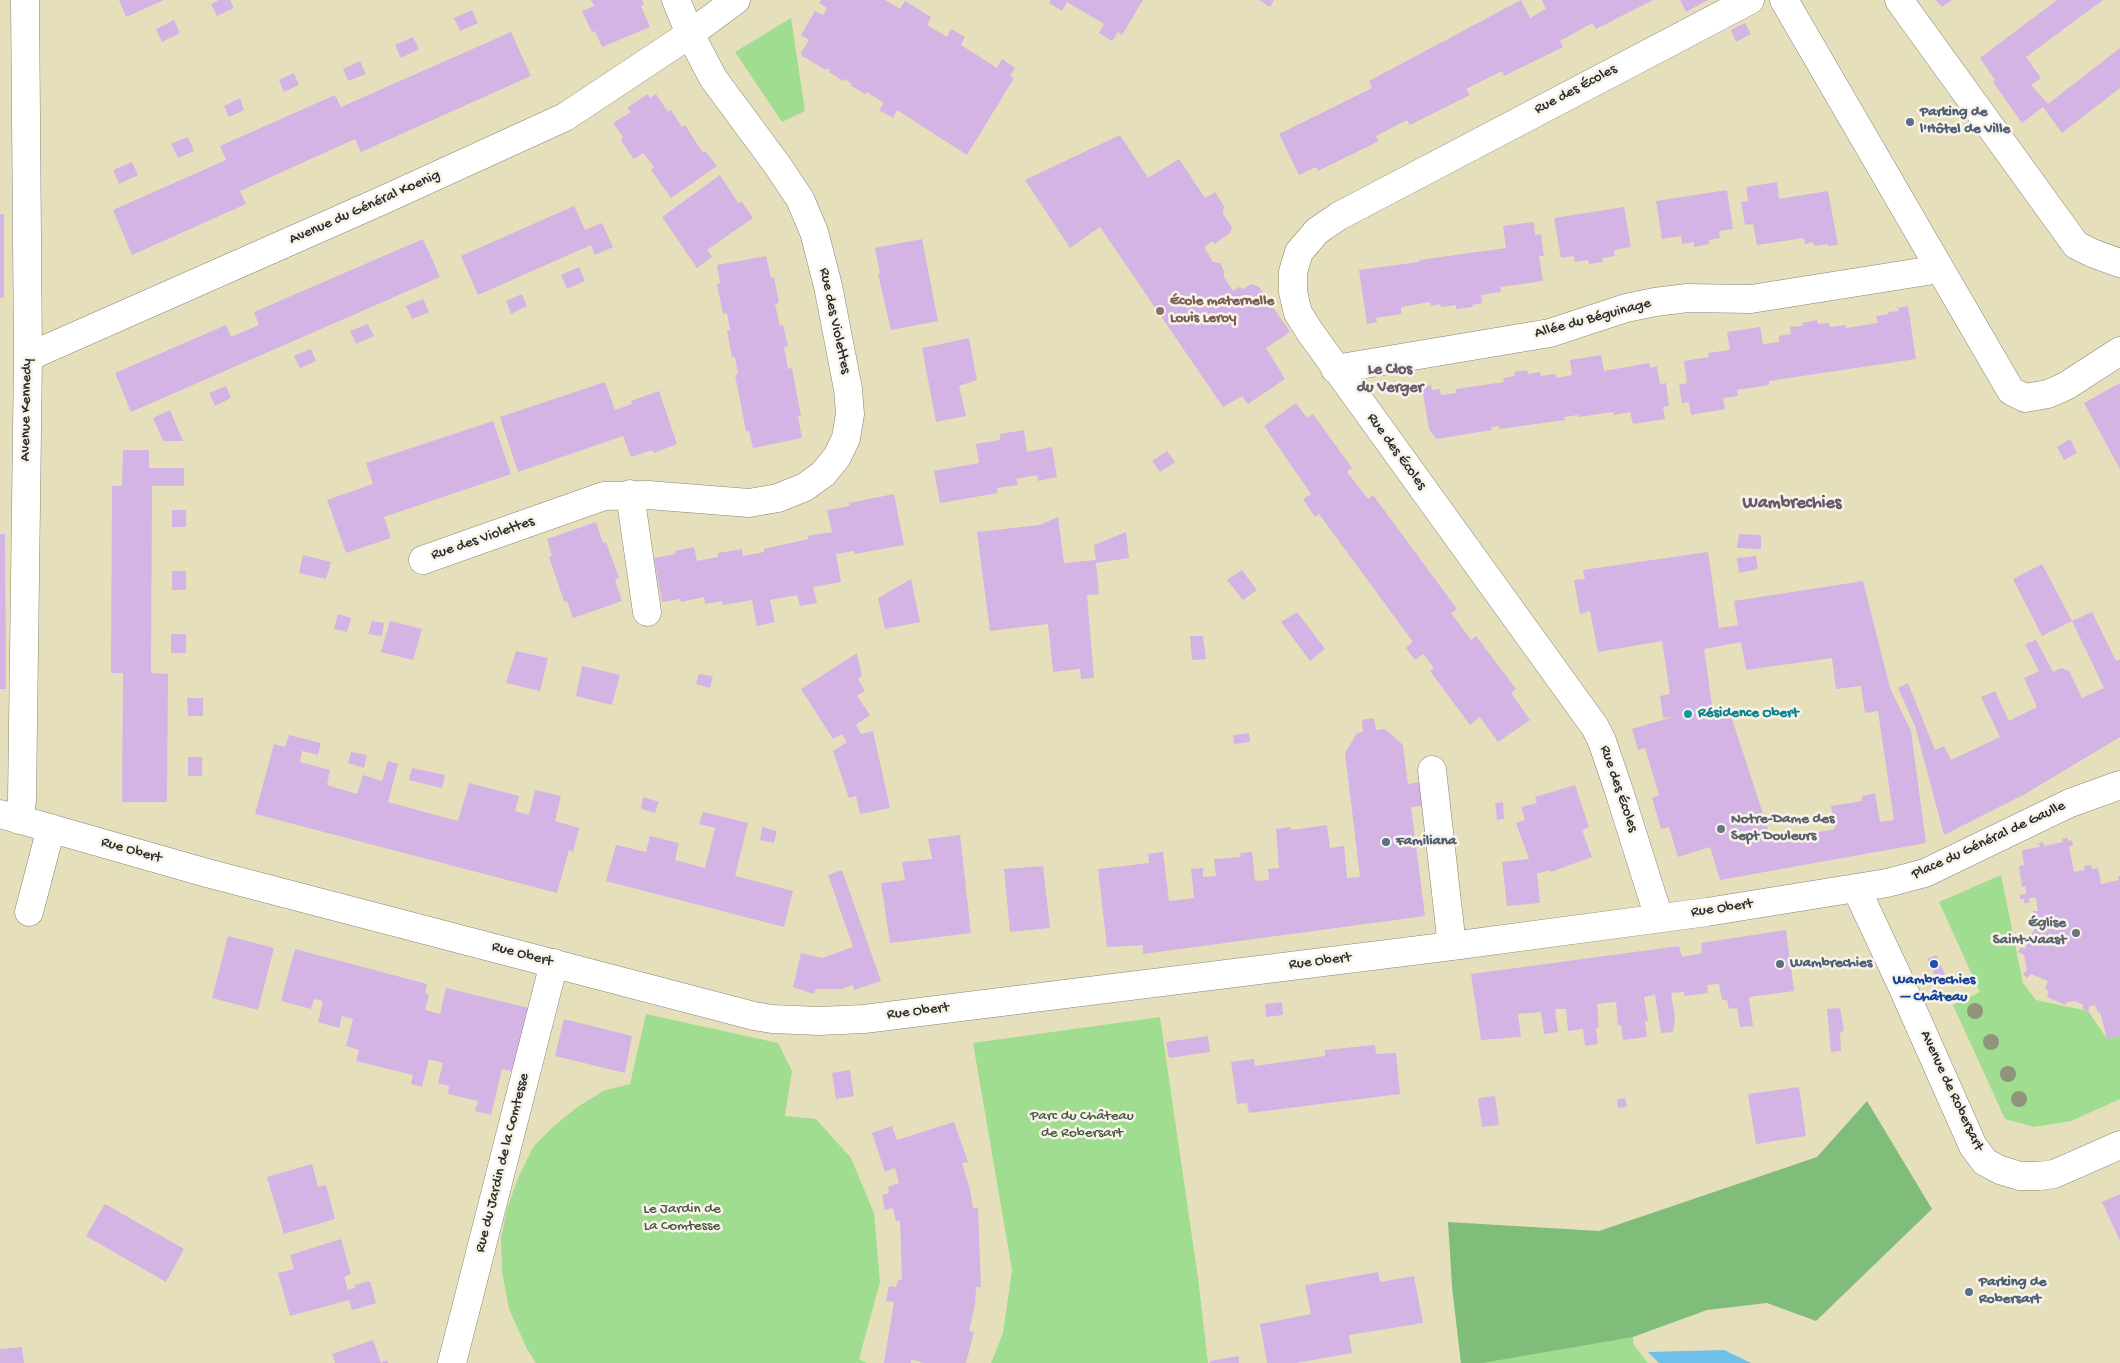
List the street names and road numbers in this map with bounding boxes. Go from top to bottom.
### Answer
street label: Rue des Écoles [1532,61,1620,119]
street label: Avenue du Général Koenig [287,167,443,249]
street label: Rue des Violettes [814,266,854,376]
street label: Allée du Béguinage [1533,295,1653,343]
street label: Avenue Kennedy [17,358,37,462]
street label: Rue des Écoles [1362,410,1430,494]
street label: Rue des Violettes [429,513,537,565]
street label: Rue des Écoles [1595,743,1641,835]
street label: Place du Général de Gaulle [1909,797,2069,885]
street label: Rue Obert [99,834,163,868]
street label: Rue Obert [1690,896,1754,922]
street label: Rue Obert [490,938,554,972]
street label: Rue Obert [1288,949,1352,975]
street label: Rue Obert [886,999,950,1025]
street label: Avenue de Robersart [1915,1028,1987,1154]
street label: Rue du Jardin de la Comtesse [472,1071,534,1255]

